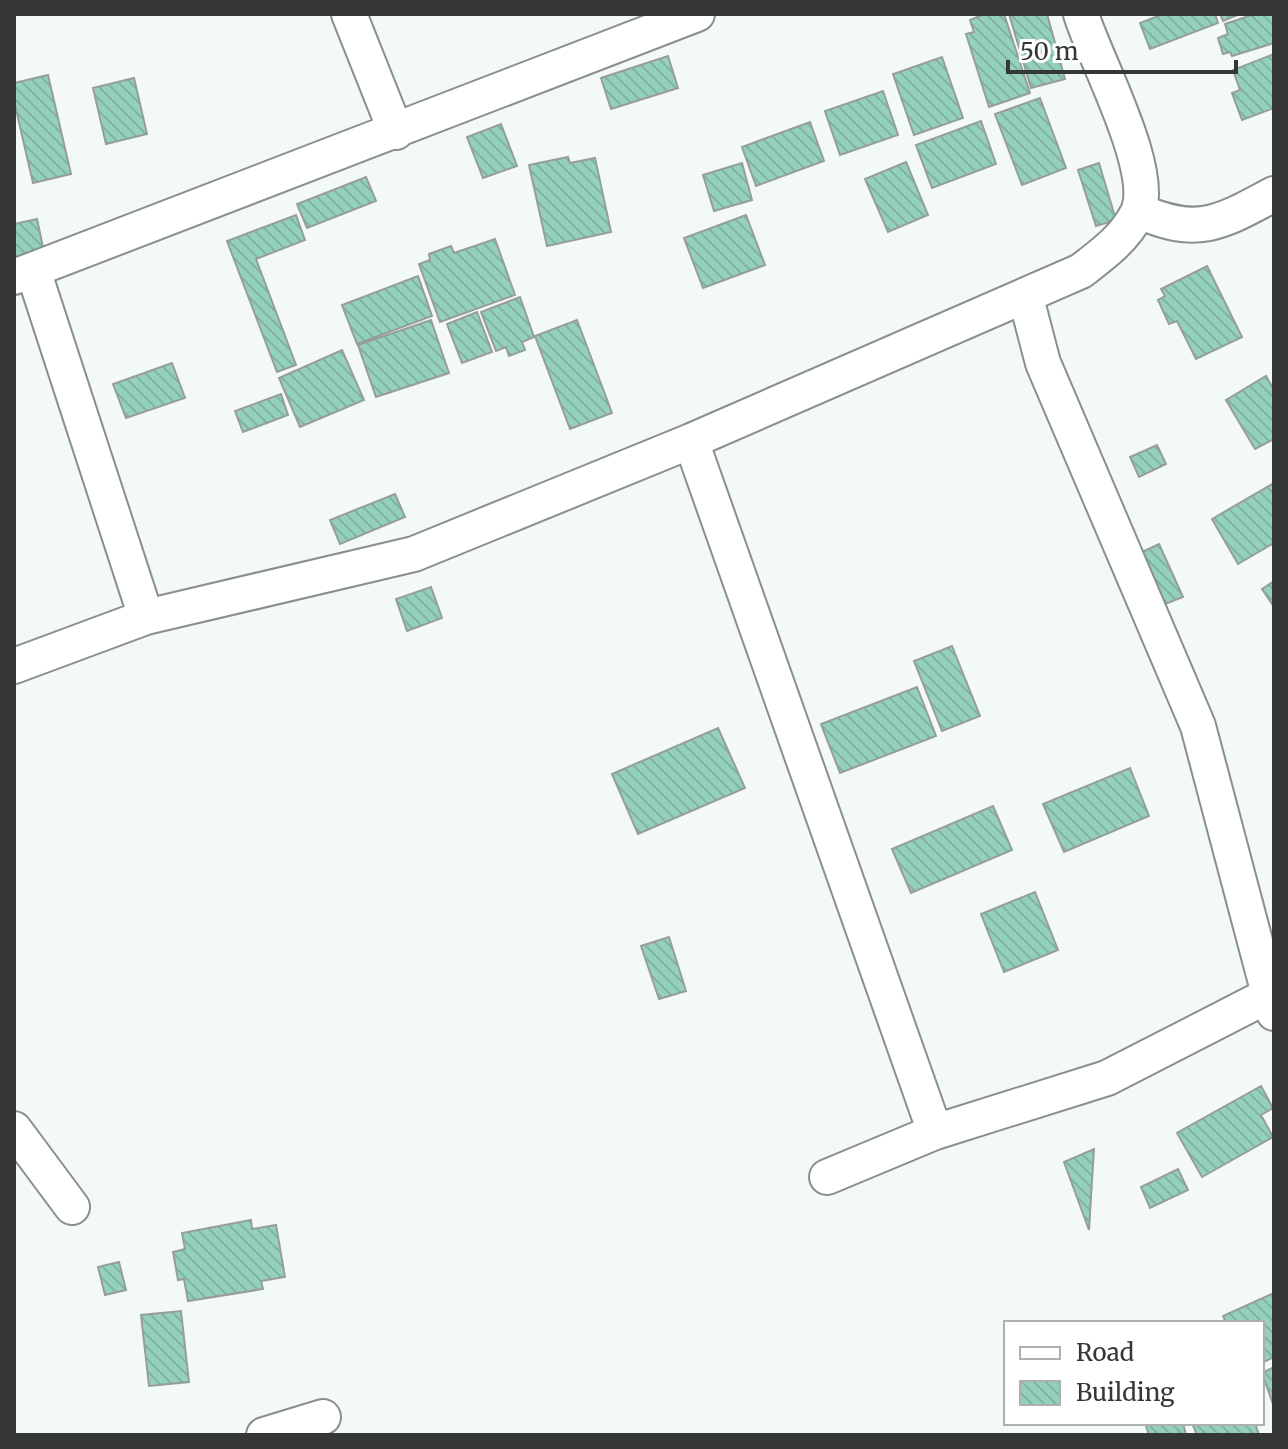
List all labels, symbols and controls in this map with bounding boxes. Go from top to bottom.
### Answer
scale bar [1008,24,1236,74]
text: 50 m [1020,36,1079,67]
legend [1004,1321,1264,1425]
text: Road [1076,1337,1134,1368]
text: Building [1076,1377,1175,1408]

